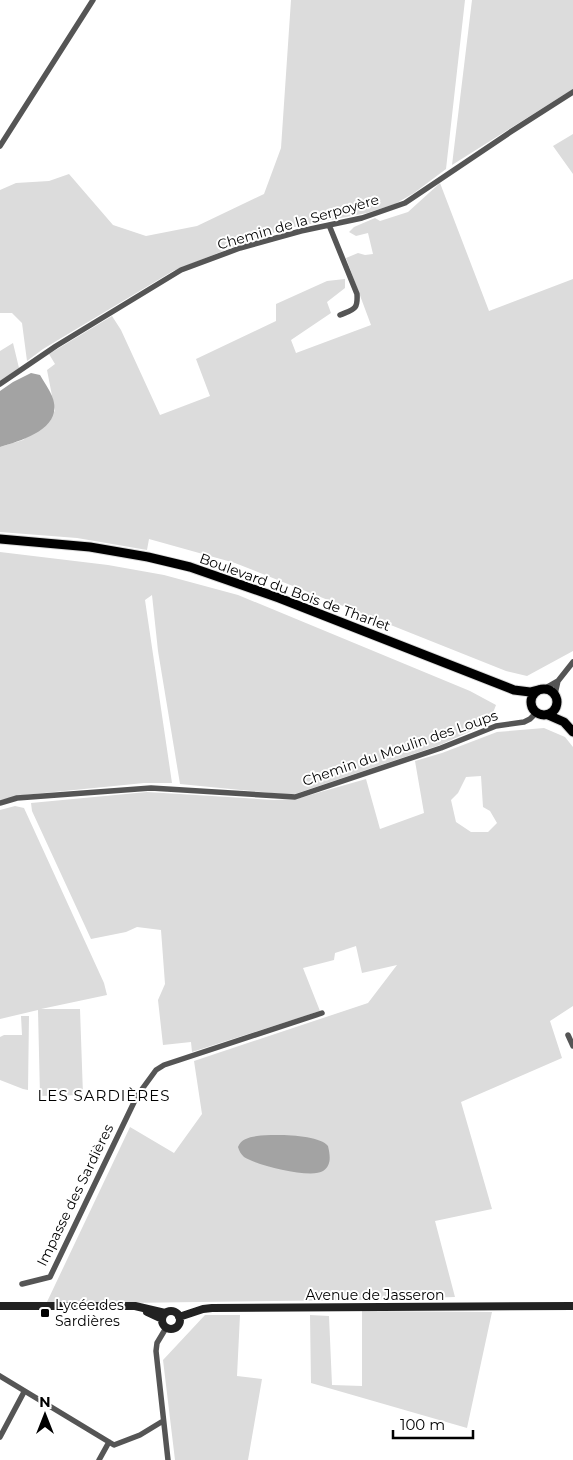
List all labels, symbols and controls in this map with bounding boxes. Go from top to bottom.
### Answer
street label: Chemin de la Serpoyère [215,190,381,254]
street label: Boulevard du Bois de Tharlet [197,549,393,635]
street label: Chemin du Moulin des Loups [300,706,500,790]
district label: LES SARDIÈRES [38,1086,170,1105]
street label: Impasse des Sardières [33,1121,117,1269]
street label: Avenue de Jasseron [305,1286,445,1304]
place label: Lycée des Sardières [55,1296,124,1330]
marker: Lycée des Sardières [39,1307,51,1319]
north arrow [20,1390,70,1440]
text: N [39,1393,51,1411]
scale bar [393,1408,473,1440]
text: 100 m [400,1415,445,1434]

